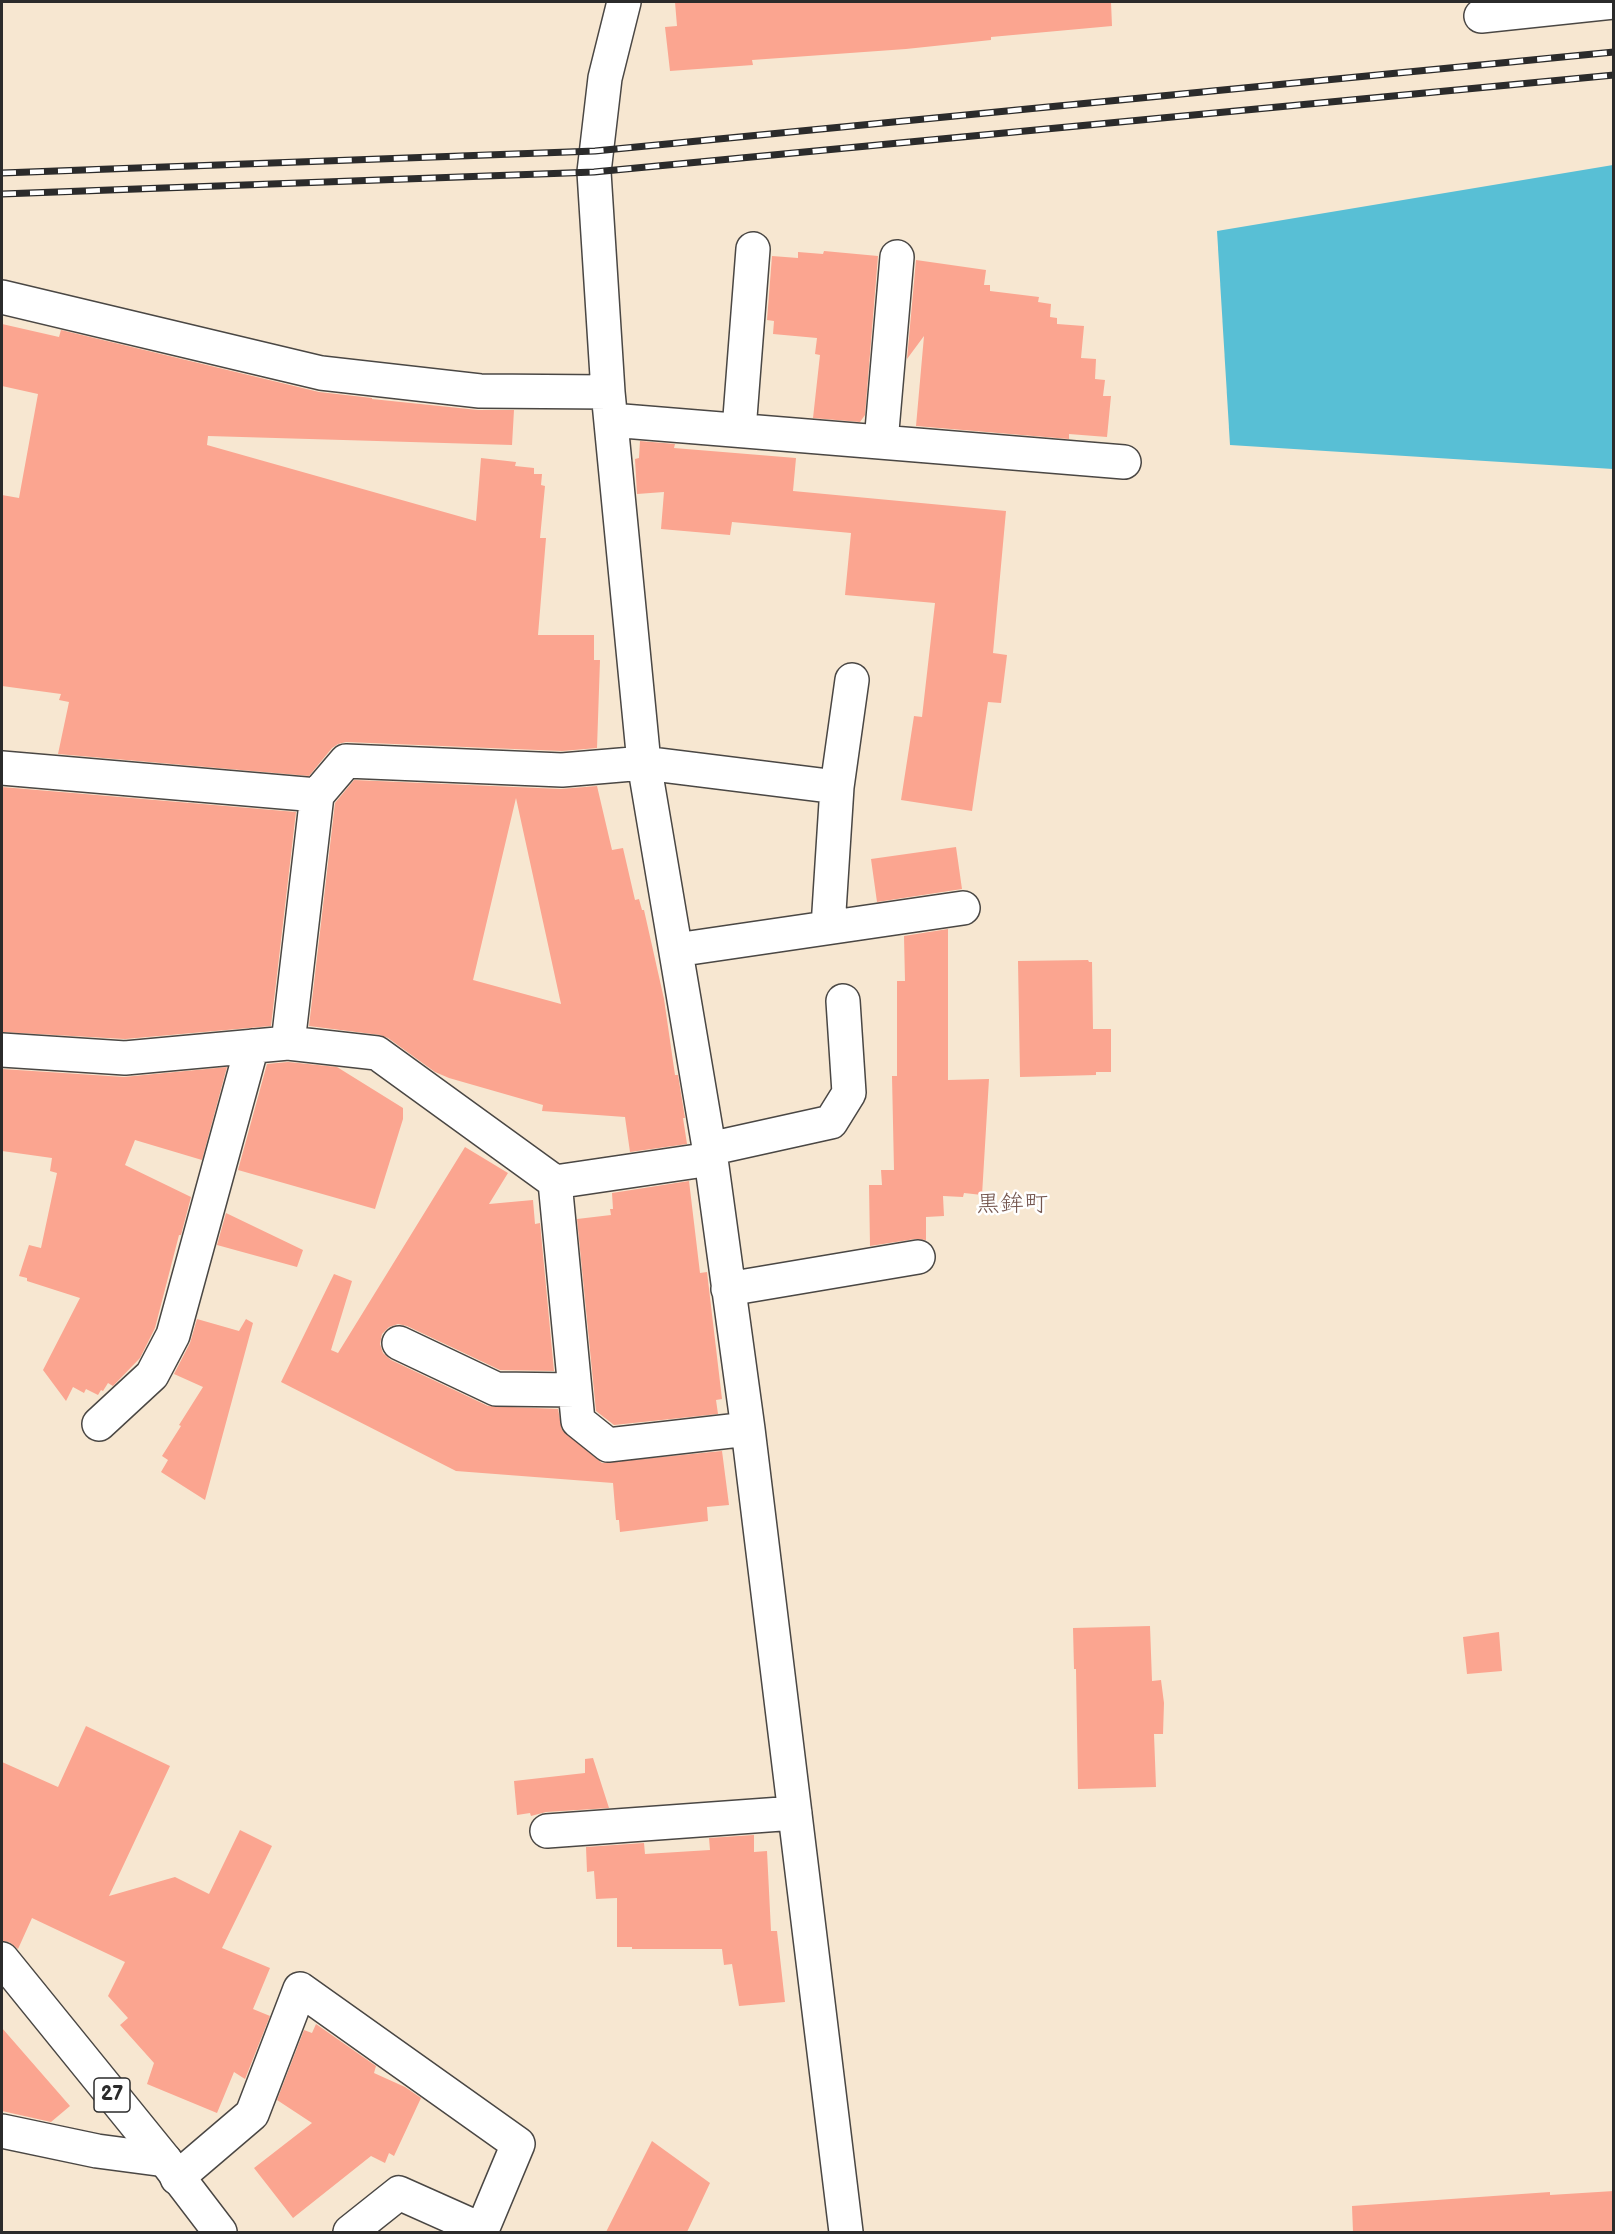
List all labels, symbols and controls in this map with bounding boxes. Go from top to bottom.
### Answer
district label: 黒鉾町 [976,1191,1048,1219]
road number: 27 [94,2078,130,2112]

